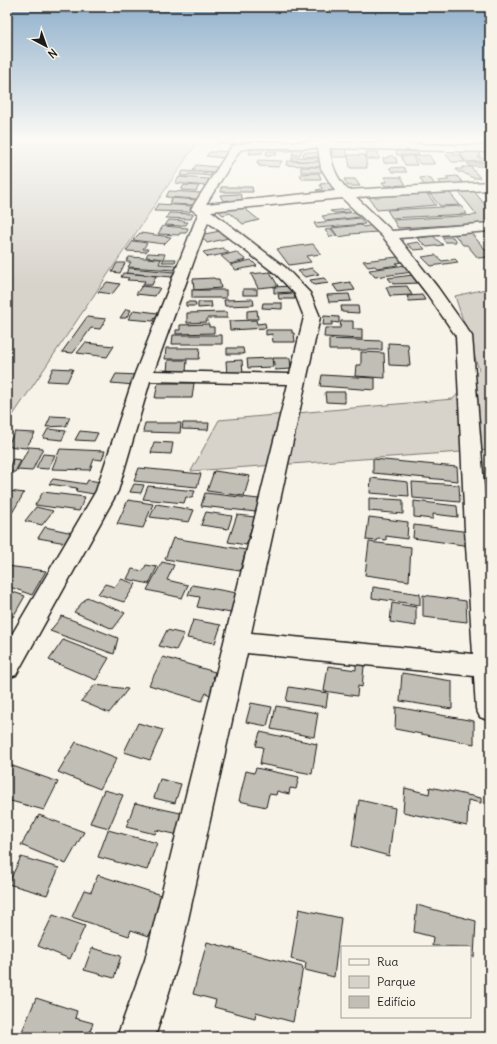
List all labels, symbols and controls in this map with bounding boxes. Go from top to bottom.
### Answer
north arrow [26,26,66,66]
text: N [45,46,60,61]
legend [341,946,471,1018]
text: Rua [377,954,399,969]
text: Parque [377,974,416,989]
text: Edifício [377,994,416,1009]

